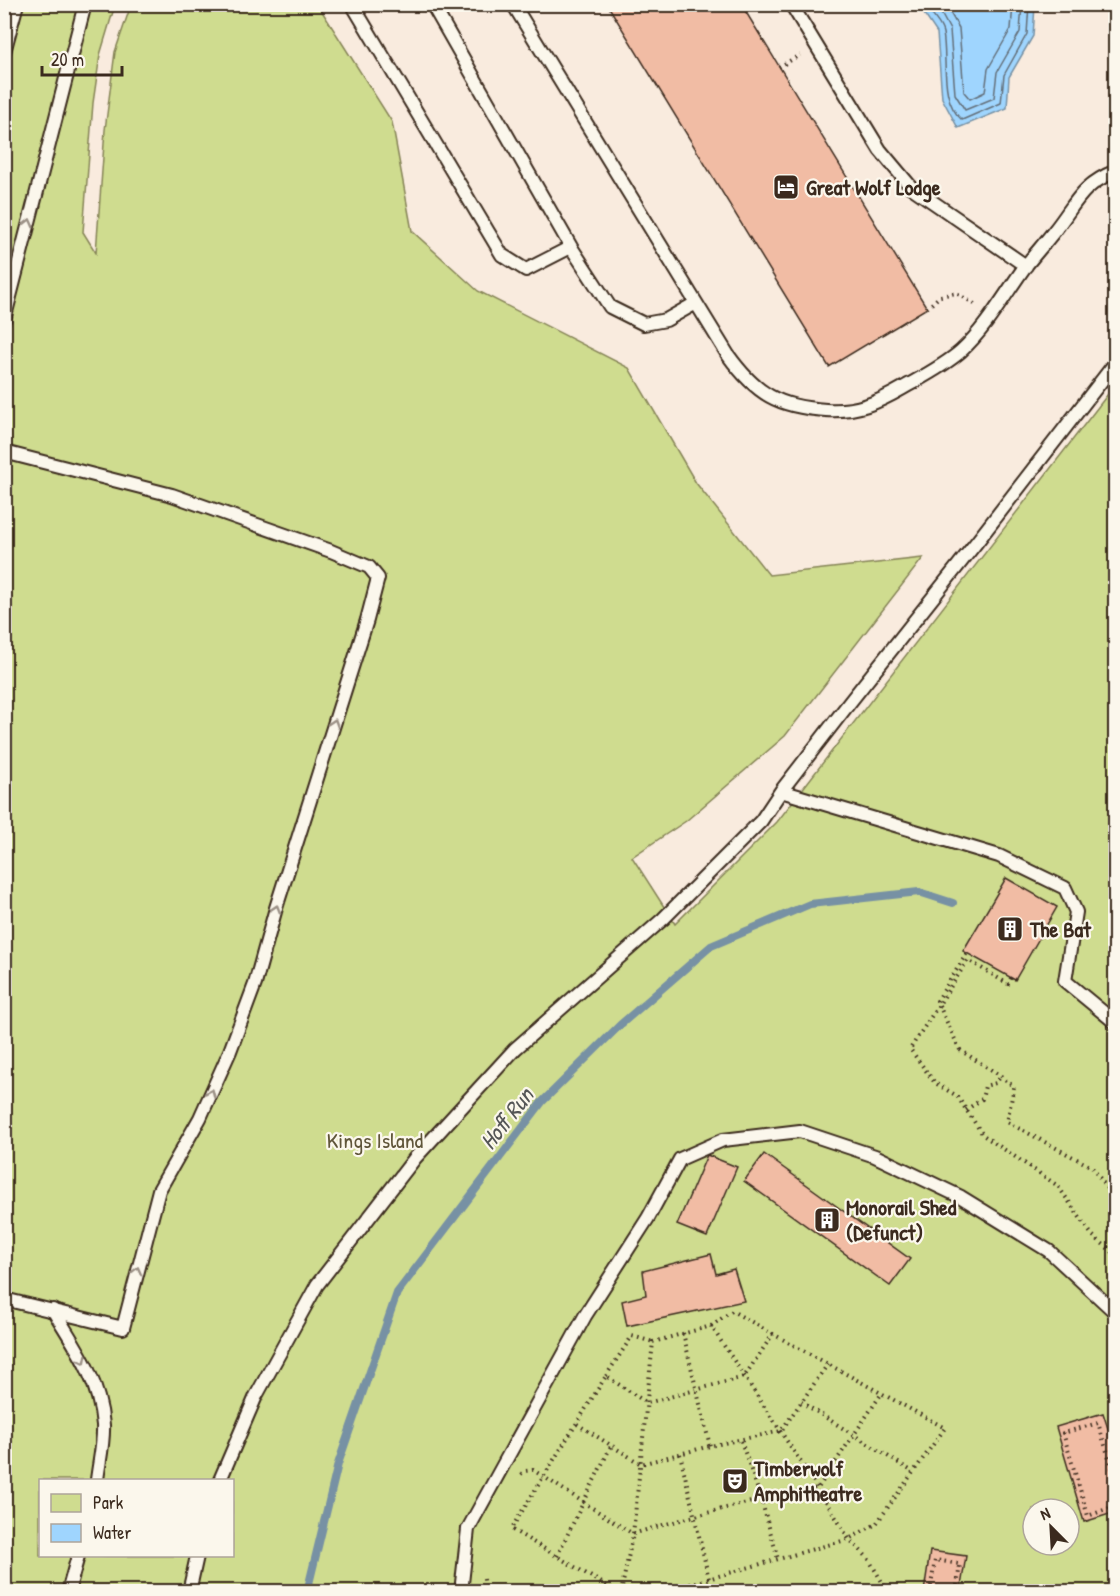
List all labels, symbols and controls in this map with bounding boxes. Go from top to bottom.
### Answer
scale bar [42,39,122,77]
text: 20 m [51,47,84,72]
hotel icon: Great Wolf Lodge [771,172,801,202]
place label: Great Wolf Lodge [806,172,941,203]
one-way arrow [22,218,35,228]
one-way arrow [327,718,340,729]
one-way arrow [269,904,281,915]
building icon: The Bat [995,914,1025,944]
place label: The Bat [1029,914,1092,944]
water label: Hoff Run [472,1079,542,1156]
one-way arrow [204,1088,216,1099]
park label: Kings Island [327,1125,424,1155]
place label: Monorail Shed (Defunct) [846,1192,957,1247]
building icon: Monorail Shed (Defunct) [812,1205,842,1235]
one-way arrow [130,1267,143,1277]
one-way arrow [76,1354,88,1365]
place label: Timberwolf Amphitheatre [753,1453,863,1509]
theatre icon: Timberwolf Amphitheatre [720,1466,750,1496]
legend [39,1479,234,1557]
text: Park [93,1490,124,1515]
north arrow [1021,1497,1081,1557]
text: N [1037,1501,1054,1525]
text: Water [93,1520,131,1545]

